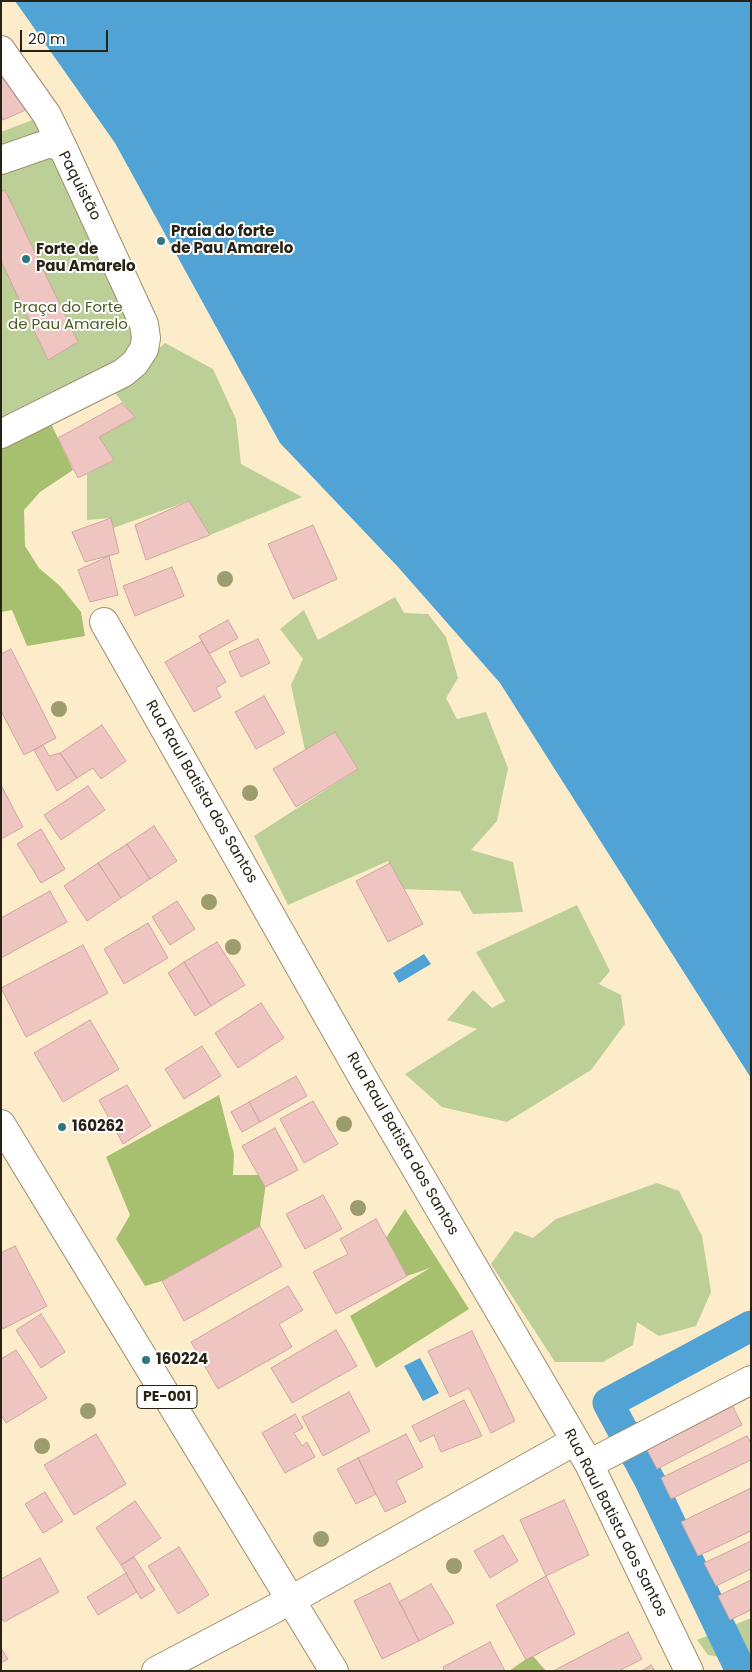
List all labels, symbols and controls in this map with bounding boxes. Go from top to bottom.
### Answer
scale bar [22,20,110,52]
text: 20 m [28,28,66,49]
street label: Paquistão [54,148,104,224]
place label: Praia do forte de Pau Amarelo [171,223,293,258]
marker: Praia do forte de Pau Amarelo [155,235,167,247]
place label: Forte de Pau Amarelo [36,241,136,276]
marker: Forte de Pau Amarelo [20,253,32,265]
park label: Praça do Forte de Pau Amarelo [8,299,128,334]
street label: Rua Raul Batista dos Santos [141,697,261,887]
street label: Rua Raul Batista dos Santos [342,1049,462,1239]
place label: 160262 [72,1118,124,1136]
marker: 160262 [56,1121,68,1133]
place label: 160224 [156,1351,208,1369]
marker: 160224 [140,1354,152,1366]
road number: PE-001 [137,1385,197,1408]
street label: Rua Raul Batista dos Santos [560,1426,670,1620]

